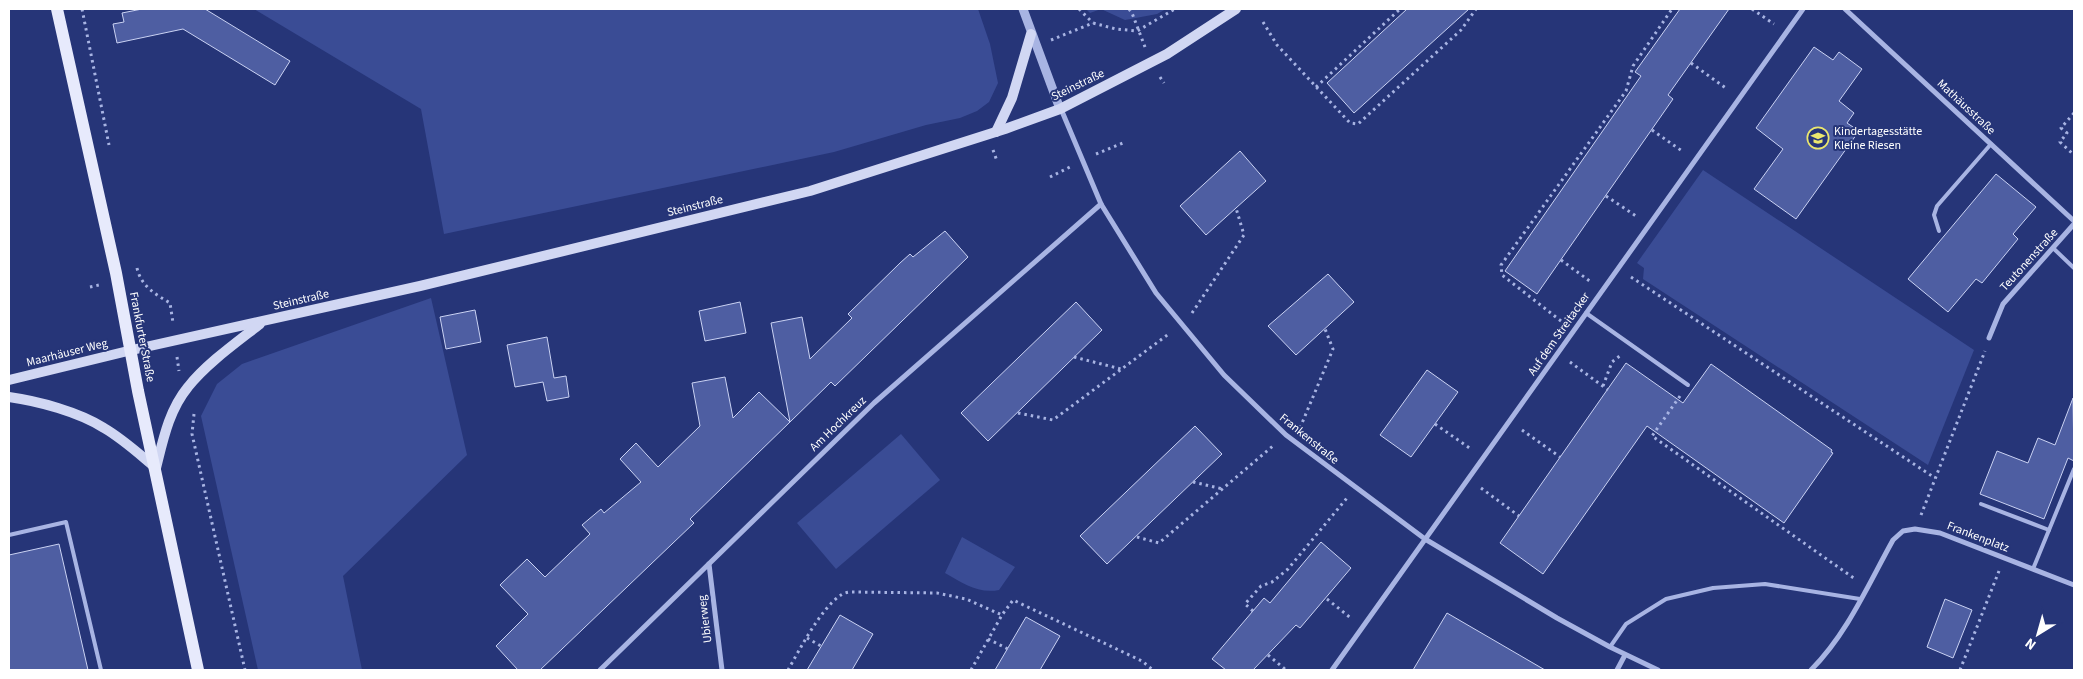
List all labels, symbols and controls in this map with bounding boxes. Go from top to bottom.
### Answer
street label: Steinstraße [1049,65,1107,105]
street label: Mathäusstraße [1933,75,1999,139]
place label: Kindertagesstätte Kleine Riesen [1834,123,1922,154]
school or university icon: Kindertagesstätte Kleine Riesen [1806,126,1830,150]
street label: Steinstraße [665,191,725,221]
street label: Teutonenstraße [1996,225,2062,295]
street label: Steinstraße [271,285,331,315]
street label: Auf dem Streitacker [1524,288,1595,379]
street label: Frankfurter Straße [125,290,159,384]
street label: Maarhäuser Weg [25,335,109,371]
street label: Am Hochkreuz [806,393,870,455]
street label: Frankenstraße [1276,410,1342,468]
street label: Frankenplatz [1945,517,2011,557]
street label: Ubierweg [694,594,716,644]
north arrow [2013,609,2063,659]
text: N [2021,633,2041,654]

